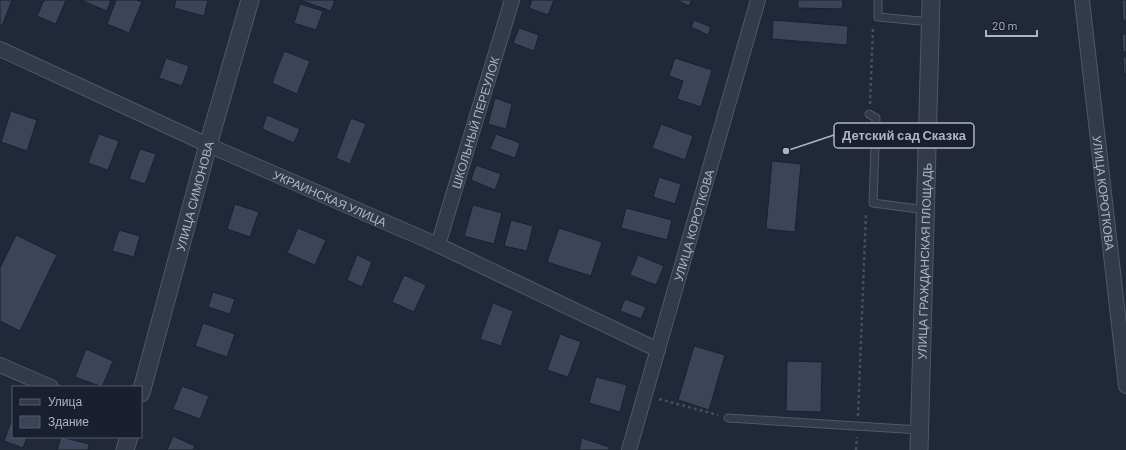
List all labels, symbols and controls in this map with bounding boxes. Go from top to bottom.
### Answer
scale bar [986,12,1037,38]
text: 20 m [992,18,1018,32]
street label: ШКОЛЬНЫЙ ПЕРЕУЛОК [448,55,502,190]
callout: Детский сад Сказка [834,123,974,148]
text: Детский сад Сказка [842,127,967,143]
street label: УЛИЦА КОРОТКОВА [1090,135,1117,251]
street label: УЛИЦА СИМОНОВА [173,140,216,253]
street label: УЛИЦА ГРАЖДАНСКАЯ ПЛОЩАДЬ [914,162,934,360]
street label: УКРАИНСКАЯ УЛИЦА [271,167,389,229]
street label: УЛИЦА КОРОТКОВА [671,168,716,283]
legend [12,386,142,438]
text: Улица [48,394,82,409]
text: Здание [48,414,89,429]

